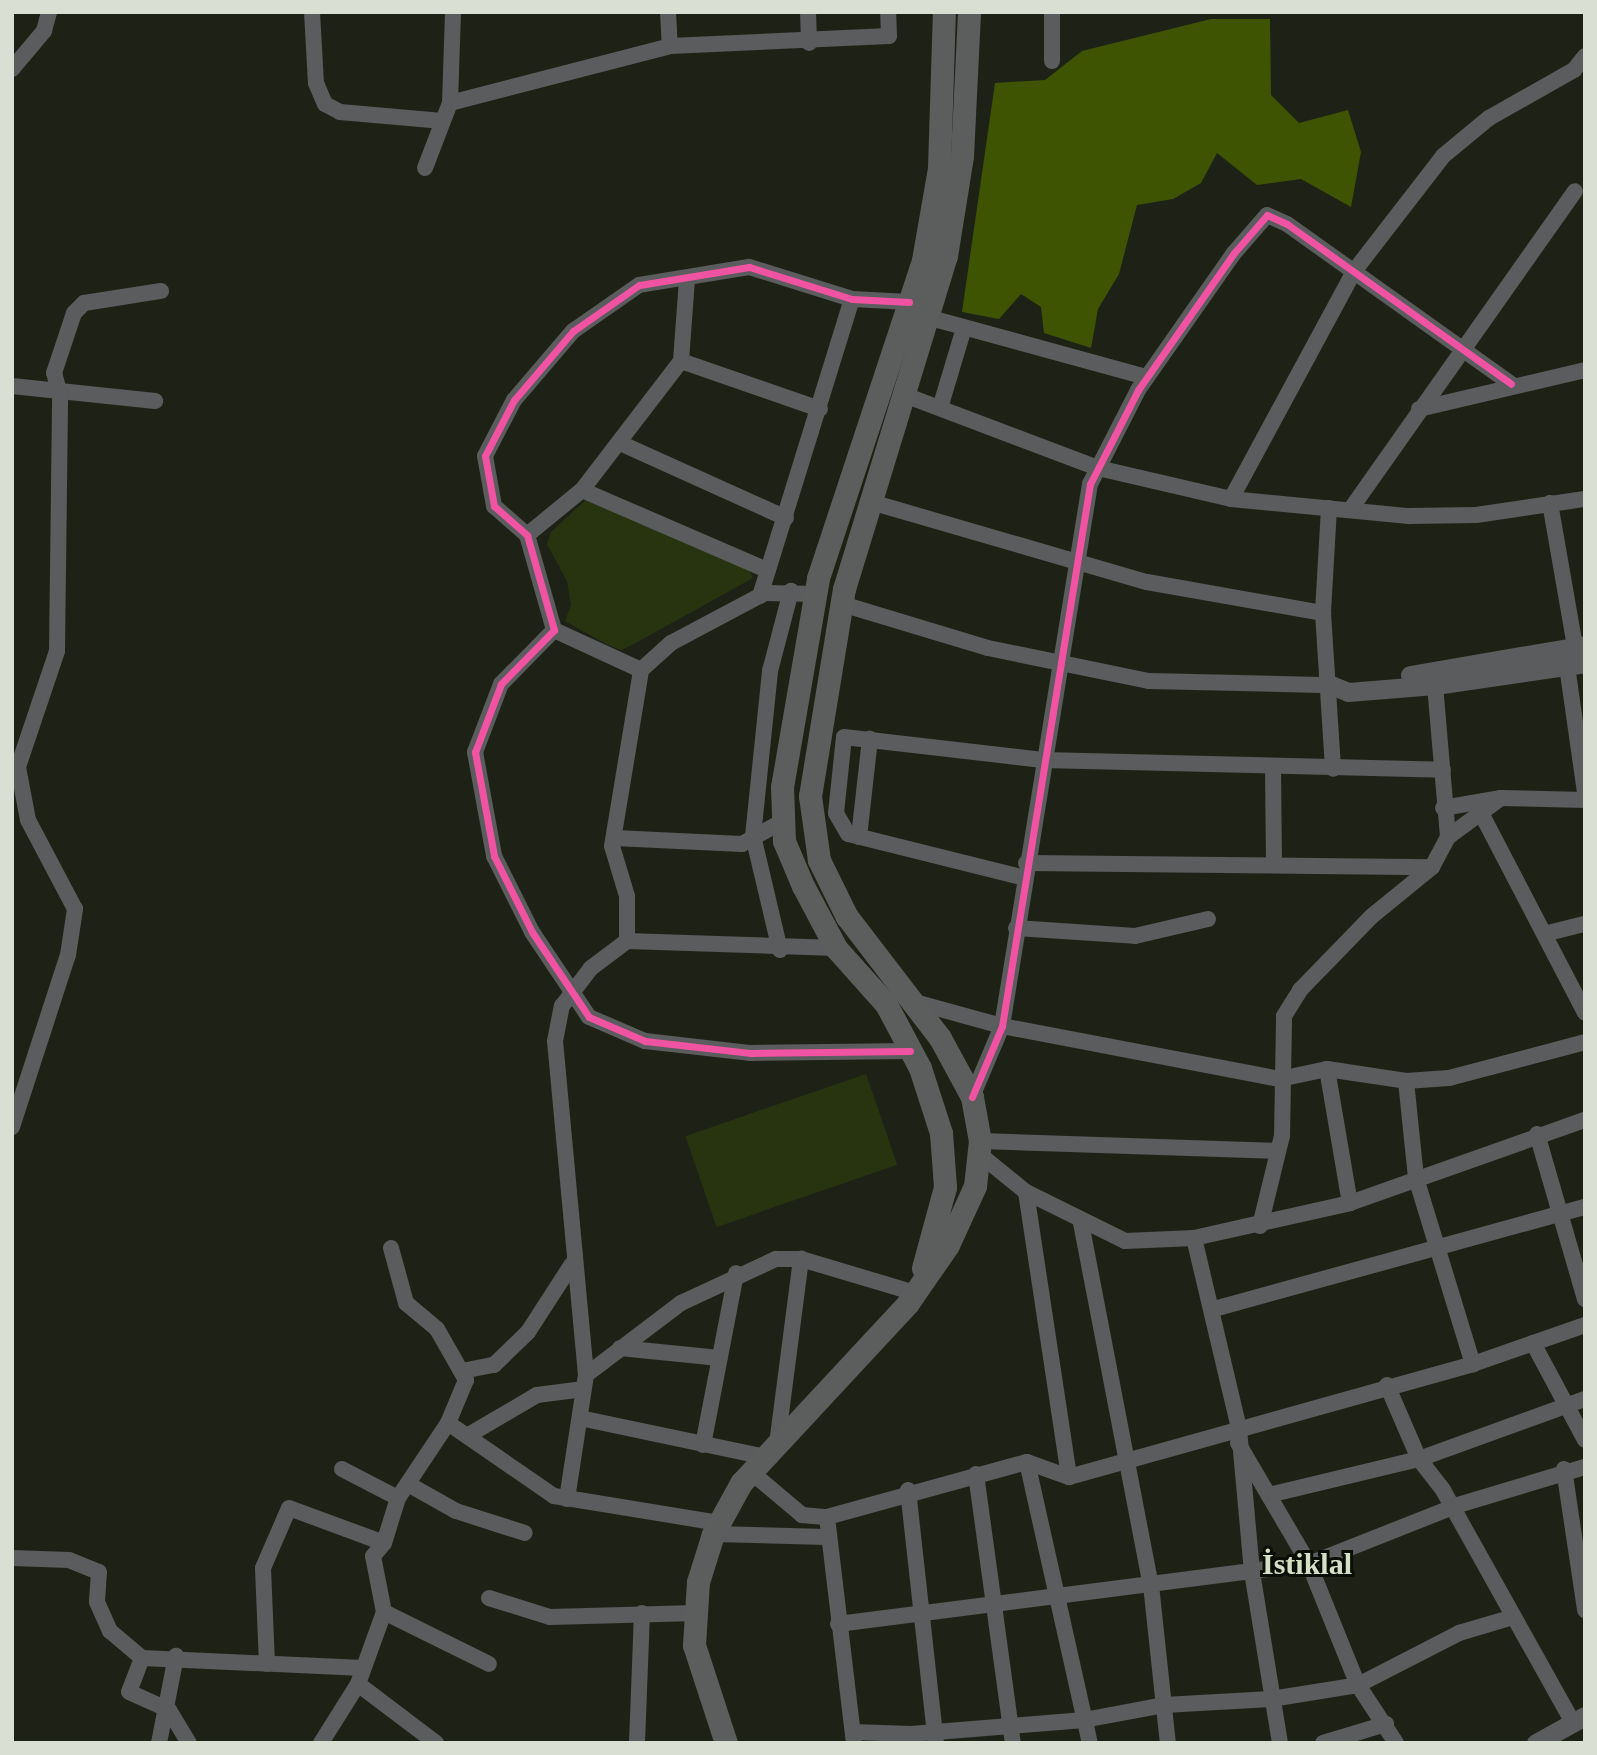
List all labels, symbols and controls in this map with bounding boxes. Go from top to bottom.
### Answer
district label: İstiklal [1262,1546,1352,1582]

